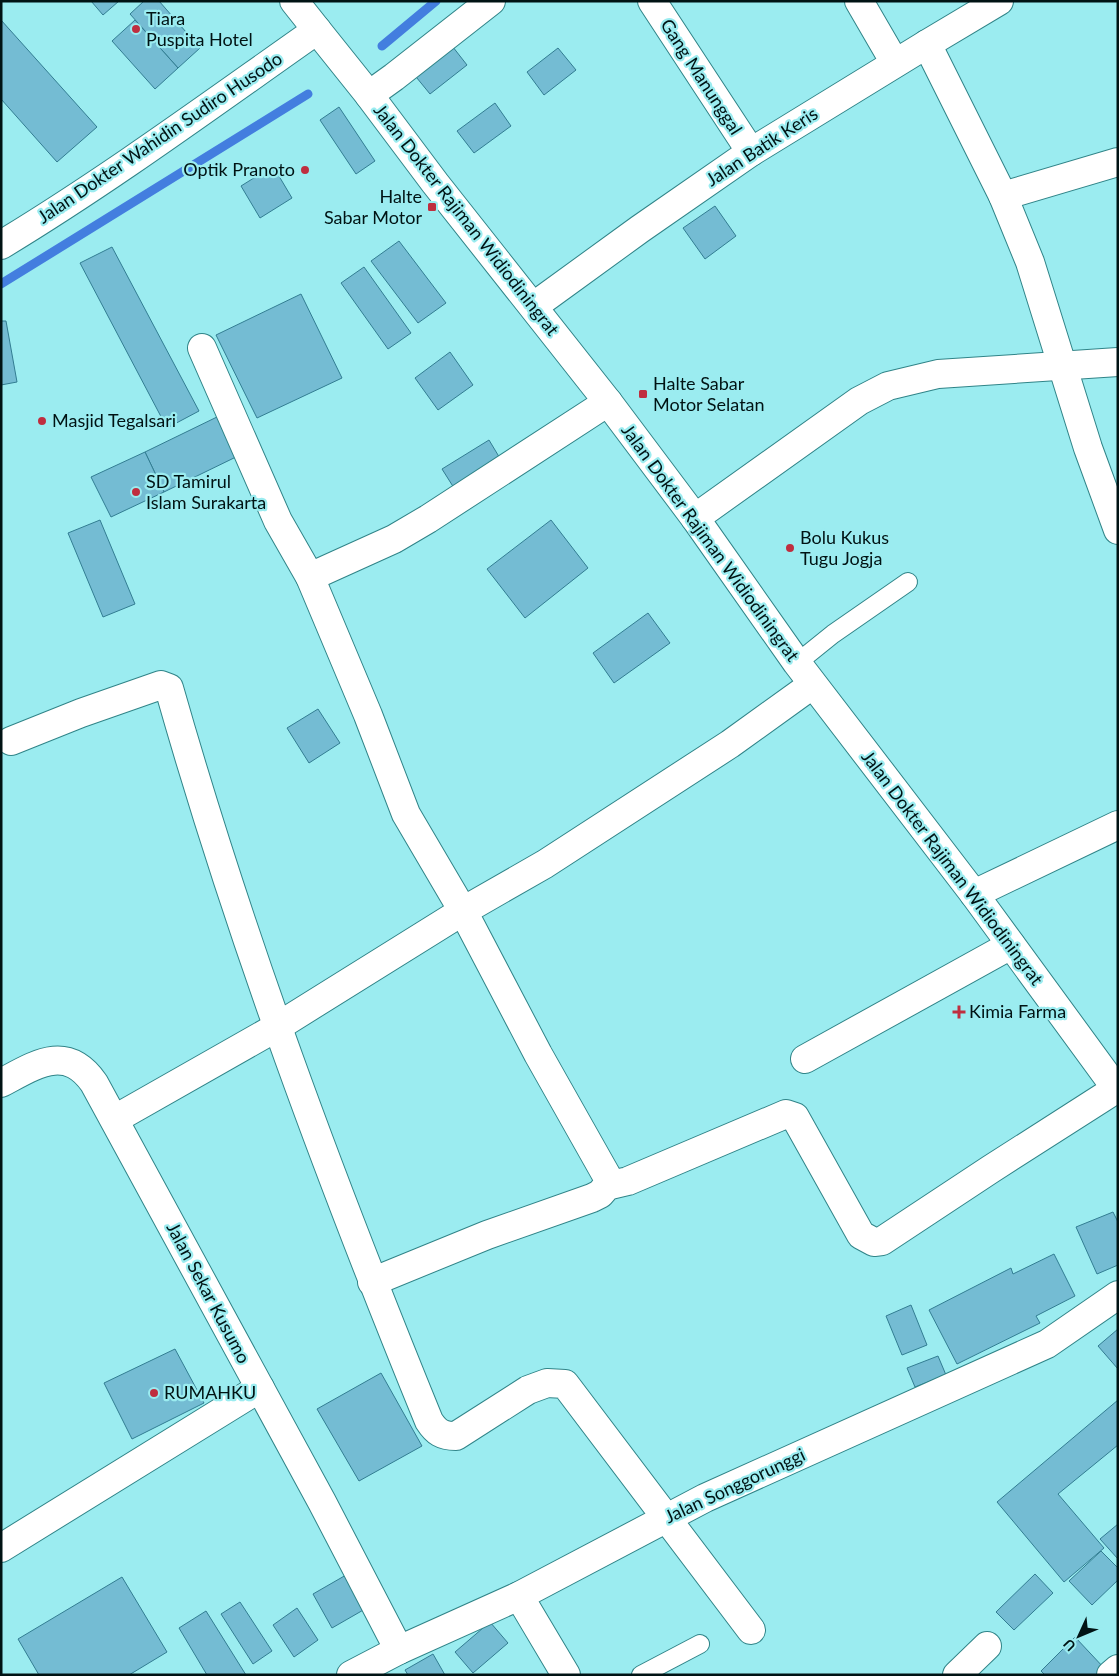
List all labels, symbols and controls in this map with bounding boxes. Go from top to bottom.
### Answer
place label: Tiara Puspita Hotel [146,7,253,50]
street label: Gang Manunggal [656,15,747,138]
marker: Tiara Puspita Hotel [130,23,142,35]
street label: Jalan Dokter Wahidin Sudiro Husodo [33,47,286,227]
street label: Jalan Dokter Rajiman Widiodiningrat [369,99,564,340]
street label: Jalan Batik Keris [702,102,822,190]
place label: Optik Pranoto [183,158,295,180]
marker: Optik Pranoto [299,164,311,176]
place label: Halte Sabar Motor [324,185,422,228]
marker: Halte Sabar Motor [426,201,438,213]
place label: Halte Sabar Motor Selatan [653,372,765,415]
marker: Halte Sabar Motor Selatan [637,388,649,400]
place label: Masjid Tegalsari [52,409,176,431]
marker: Masjid Tegalsari [36,415,48,427]
street label: Jalan Dokter Rajiman Widiodiningrat [617,419,805,666]
place label: SD Tamirul Islam Surakarta [146,470,266,513]
marker: SD Tamirul Islam Surakarta [130,486,142,498]
place label: Bolu Kukus Tugu Jogja [800,526,889,569]
marker: Bolu Kukus Tugu Jogja [784,542,796,554]
street label: Jalan Dokter Rajiman Widiodiningrat [857,746,1049,989]
place label: Kimia Farma [969,1000,1066,1022]
marker: Kimia Farma [953,1006,965,1018]
street label: Jalan Sekar Kusumo [162,1218,255,1367]
place label: RUMAHKU [164,1381,256,1403]
marker: RUMAHKU [148,1387,160,1399]
street label: Jalan Songgorunggi [661,1443,808,1527]
north arrow [1054,1611,1104,1661]
text: U [1060,1636,1079,1655]

